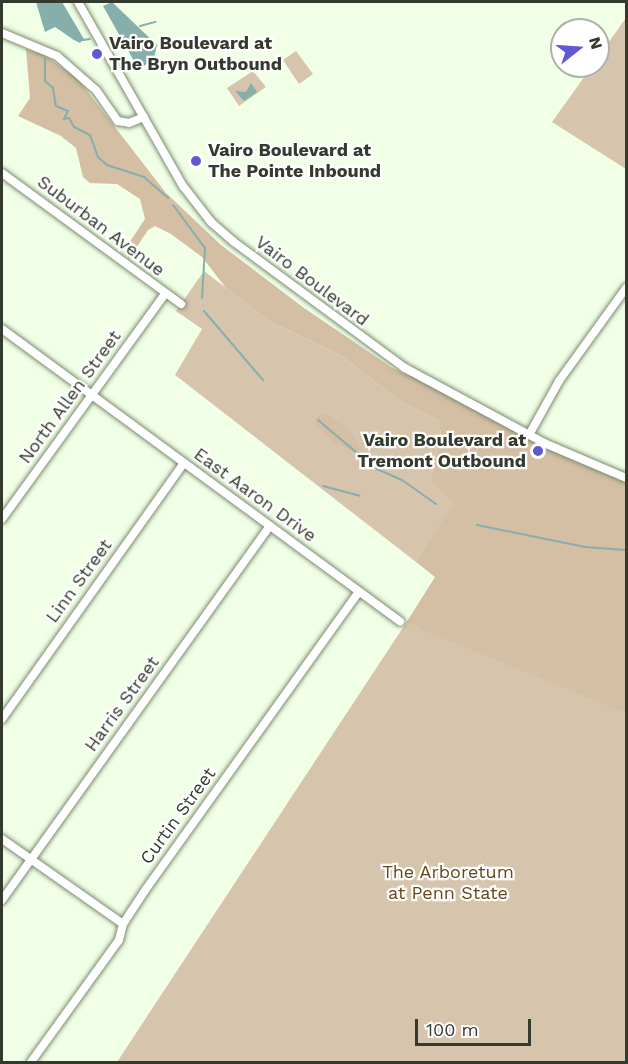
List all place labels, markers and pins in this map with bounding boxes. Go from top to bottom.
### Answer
place label: Vairo Boulevard at The Bryn Outbound [109,33,282,76]
marker: Vairo Boulevard at The Bryn Outbound [90,47,104,61]
place label: Vairo Boulevard at The Pointe Inbound [208,140,381,182]
marker: Vairo Boulevard at The Pointe Inbound [189,154,203,168]
place label: Vairo Boulevard at Tremont Outbound [357,430,526,472]
marker: Vairo Boulevard at Tremont Outbound [531,444,545,458]

